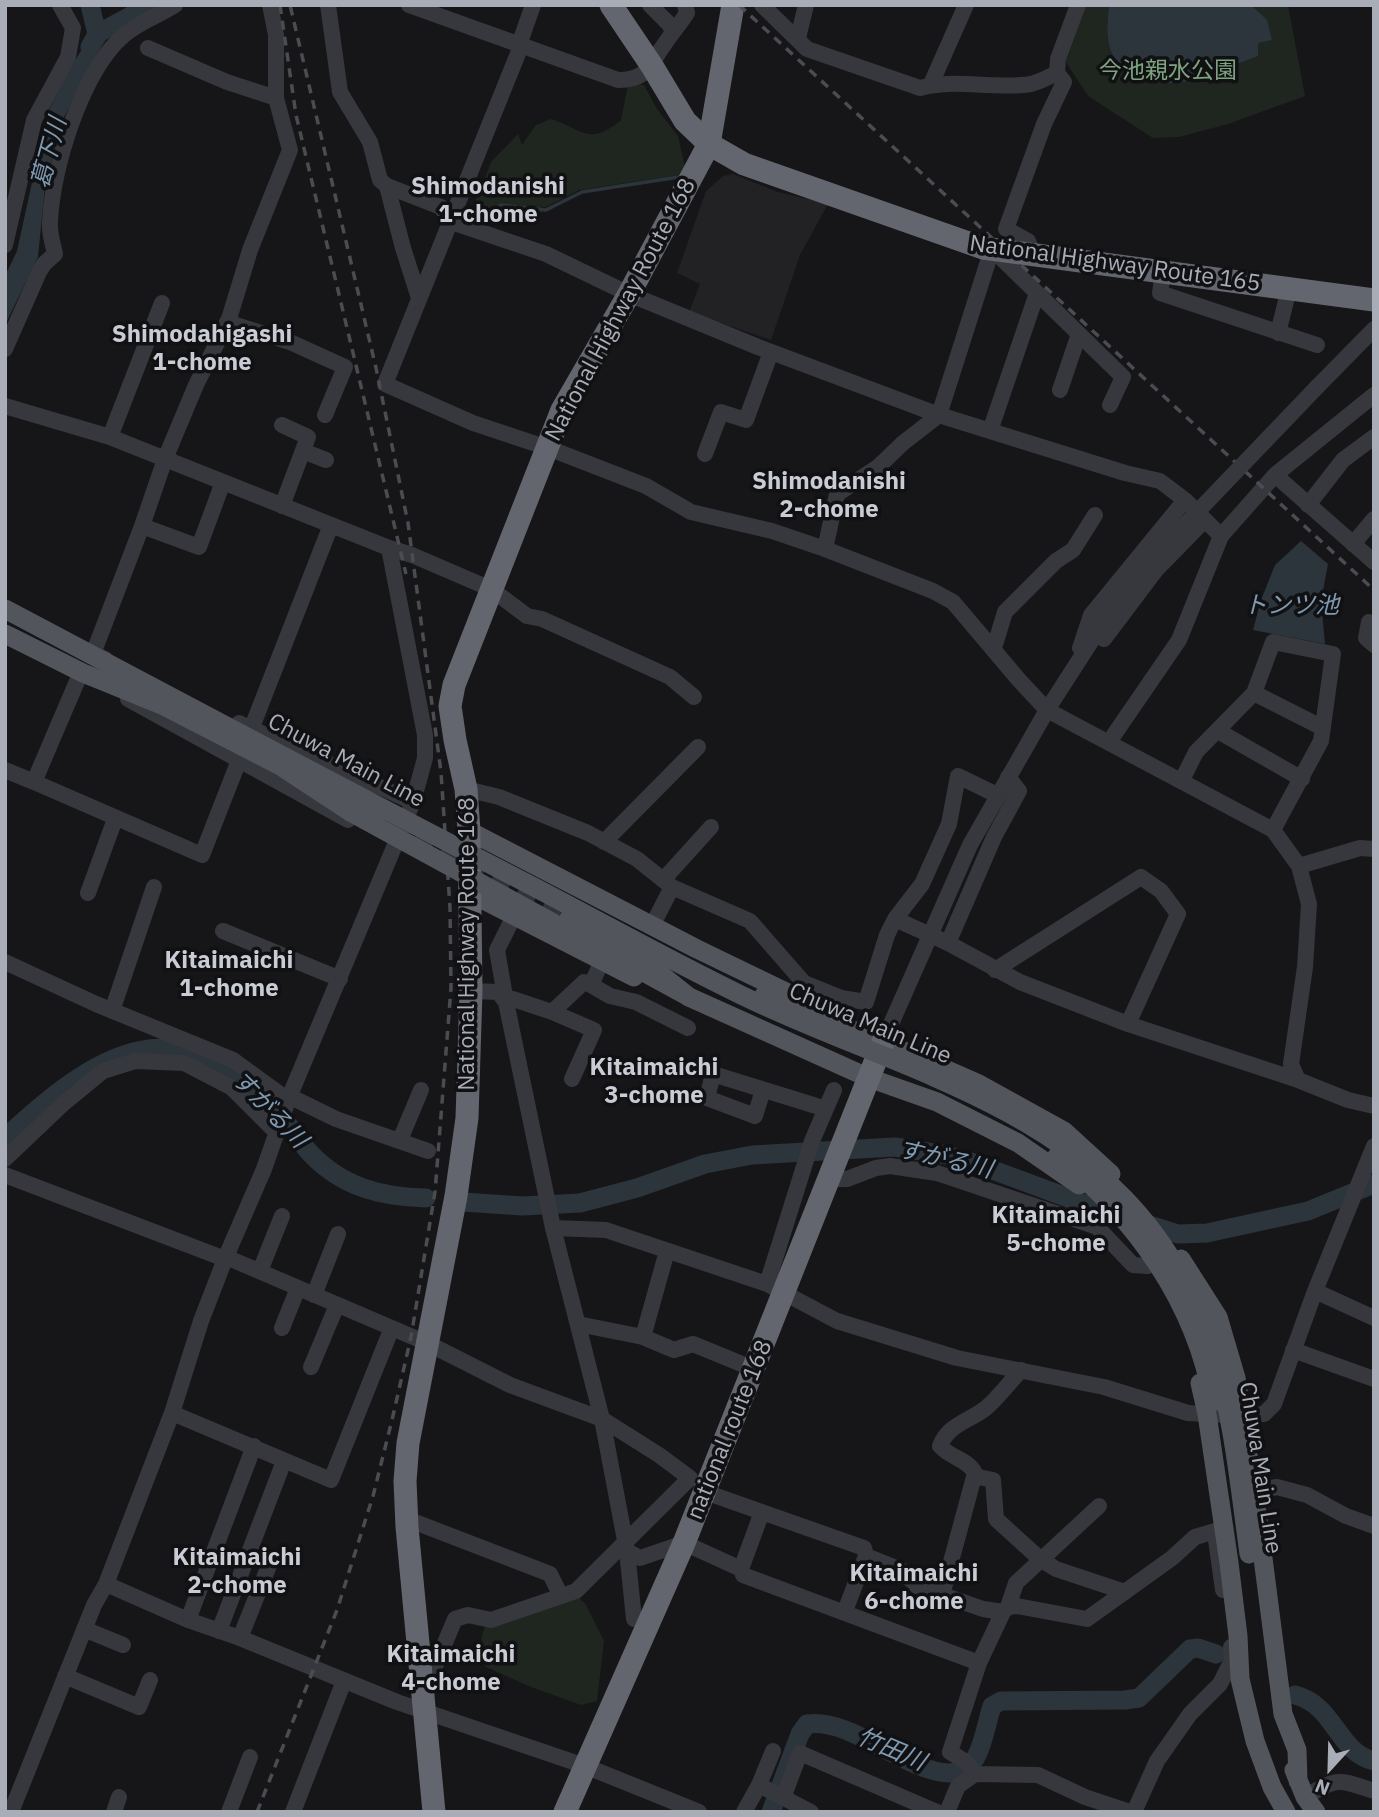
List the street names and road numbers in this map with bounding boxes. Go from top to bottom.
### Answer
street label: National Highway Route 168 [540,174,702,446]
street label: National Highway Route 165 [968,230,1262,298]
street label: Chuwa Main Line [263,708,429,814]
street label: National Highway Route 168 [453,797,481,1091]
street label: Chuwa Main Line [785,977,955,1071]
street label: national route 168 [681,1336,779,1524]
street label: Chuwa Main Line [1233,1380,1287,1556]

